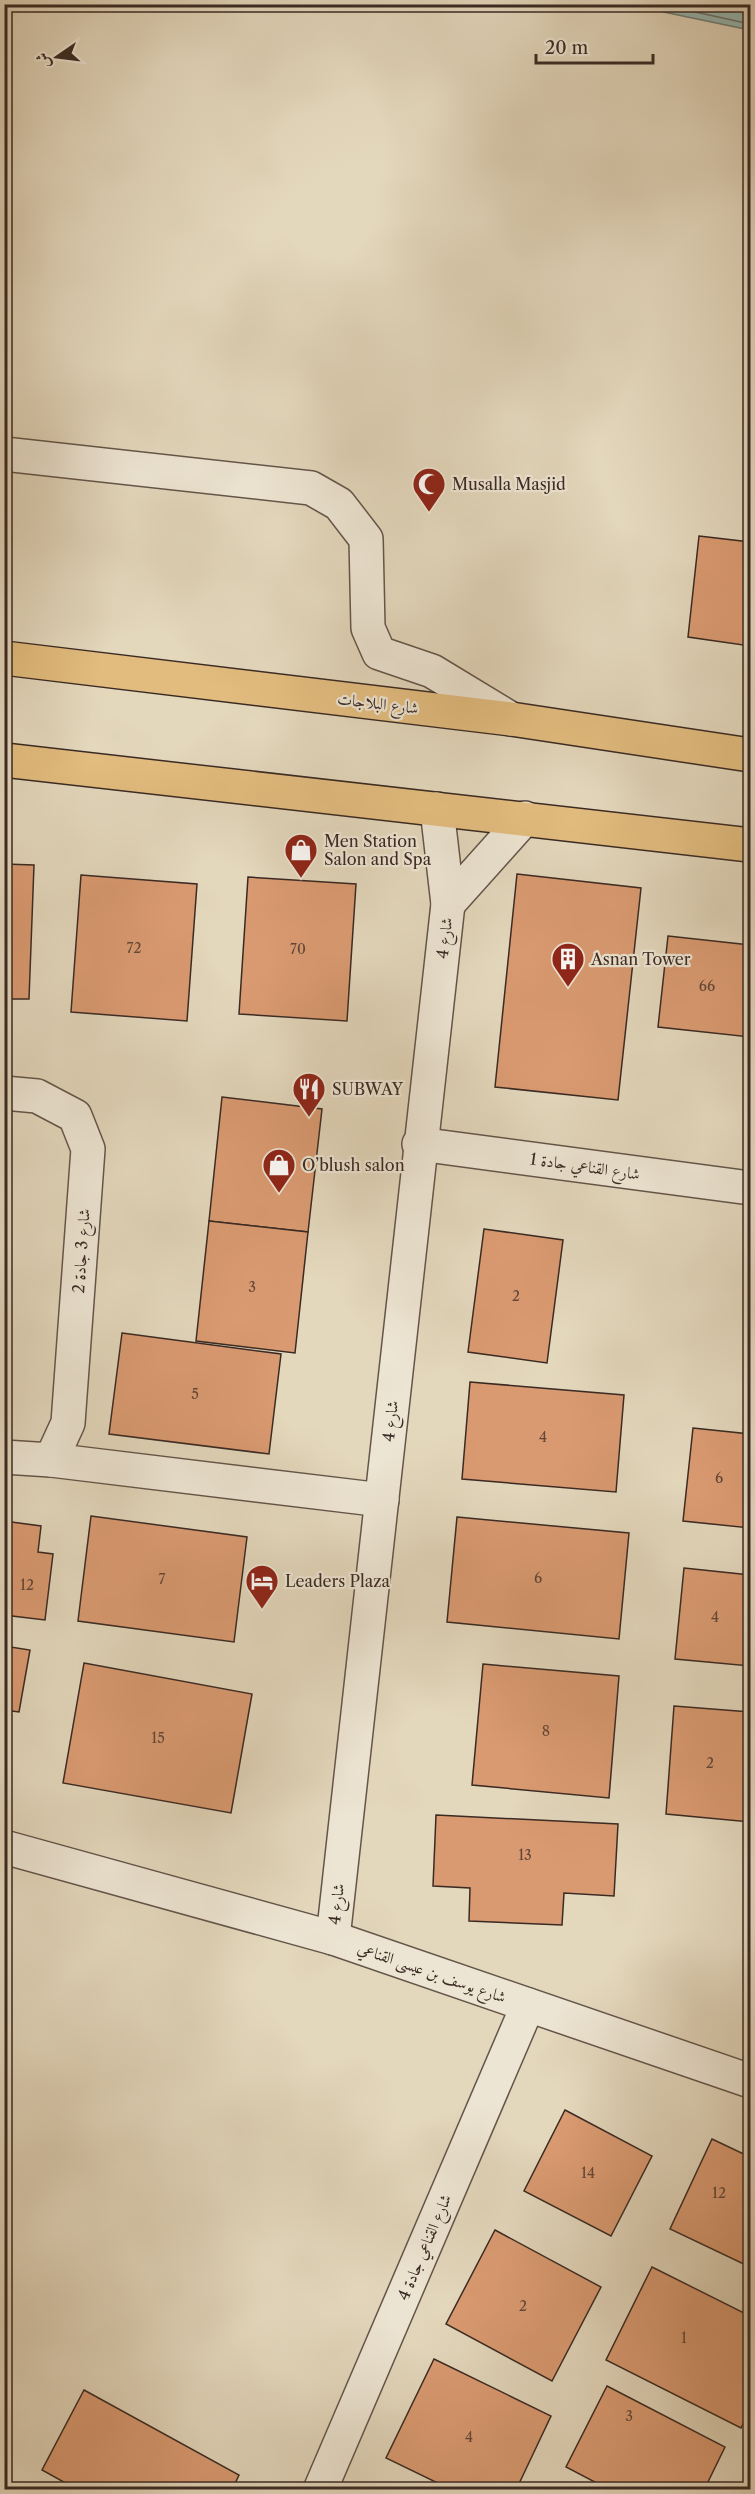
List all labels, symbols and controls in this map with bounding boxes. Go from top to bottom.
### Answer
north arrow [27,27,87,87]
scale bar [536,27,653,65]
text: 20 m [545,37,589,59]
text: ش [31,51,54,71]
mosque icon: Musalla Masjid [411,466,447,513]
place label: Musalla Masjid [452,474,566,494]
street label: شارع البلاجات [336,688,420,722]
place label: Men Station Salon and Spa [324,831,432,869]
shop icon: Men Station Salon and Spa [283,832,319,879]
street label: شارع 4 [432,916,460,960]
house number: 72 [127,939,141,957]
house number: 70 [290,940,306,958]
building icon: Asnan Tower [550,941,586,988]
place label: Asnan Tower [590,949,691,969]
house number: 66 [699,977,715,995]
restaurant icon: SUBWAY [291,1071,327,1118]
place label: SUBWAY [332,1079,404,1099]
shop icon: O’blush salon [261,1147,297,1194]
street label: شارع القناعي جادة 1 [528,1148,641,1188]
place label: O’blush salon [302,1155,405,1175]
street label: شارع 3 جادة 2 [68,1208,98,1294]
house number: 3 [248,1278,256,1296]
house number: 2 [512,1287,520,1305]
house number: 5 [191,1385,199,1403]
street label: شارع 4 [378,1399,406,1443]
house number: 4 [539,1428,547,1446]
house number: 6 [715,1469,723,1487]
hotel icon: Leaders Plaza [244,1563,280,1610]
house number: 6 [534,1569,542,1587]
house number: 7 [159,1570,166,1588]
place label: Leaders Plaza [285,1571,391,1591]
house number: 12 [20,1576,34,1594]
house number: 4 [711,1608,719,1626]
house number: 8 [542,1722,550,1740]
house number: 15 [151,1729,165,1747]
house number: 2 [706,1754,714,1772]
house number: 13 [518,1846,532,1864]
street label: شارع 4 [324,1882,352,1926]
street label: شارع يوسف بن عيسى القناعي [354,1937,509,2011]
house number: 14 [581,2164,595,2182]
house number: 12 [712,2184,726,2202]
street label: شارع القناعي جادة 4 [393,2191,459,2305]
house number: 2 [519,2297,527,2315]
house number: 1 [681,2329,687,2347]
house number: 3 [625,2407,633,2425]
house number: 4 [465,2428,473,2446]

